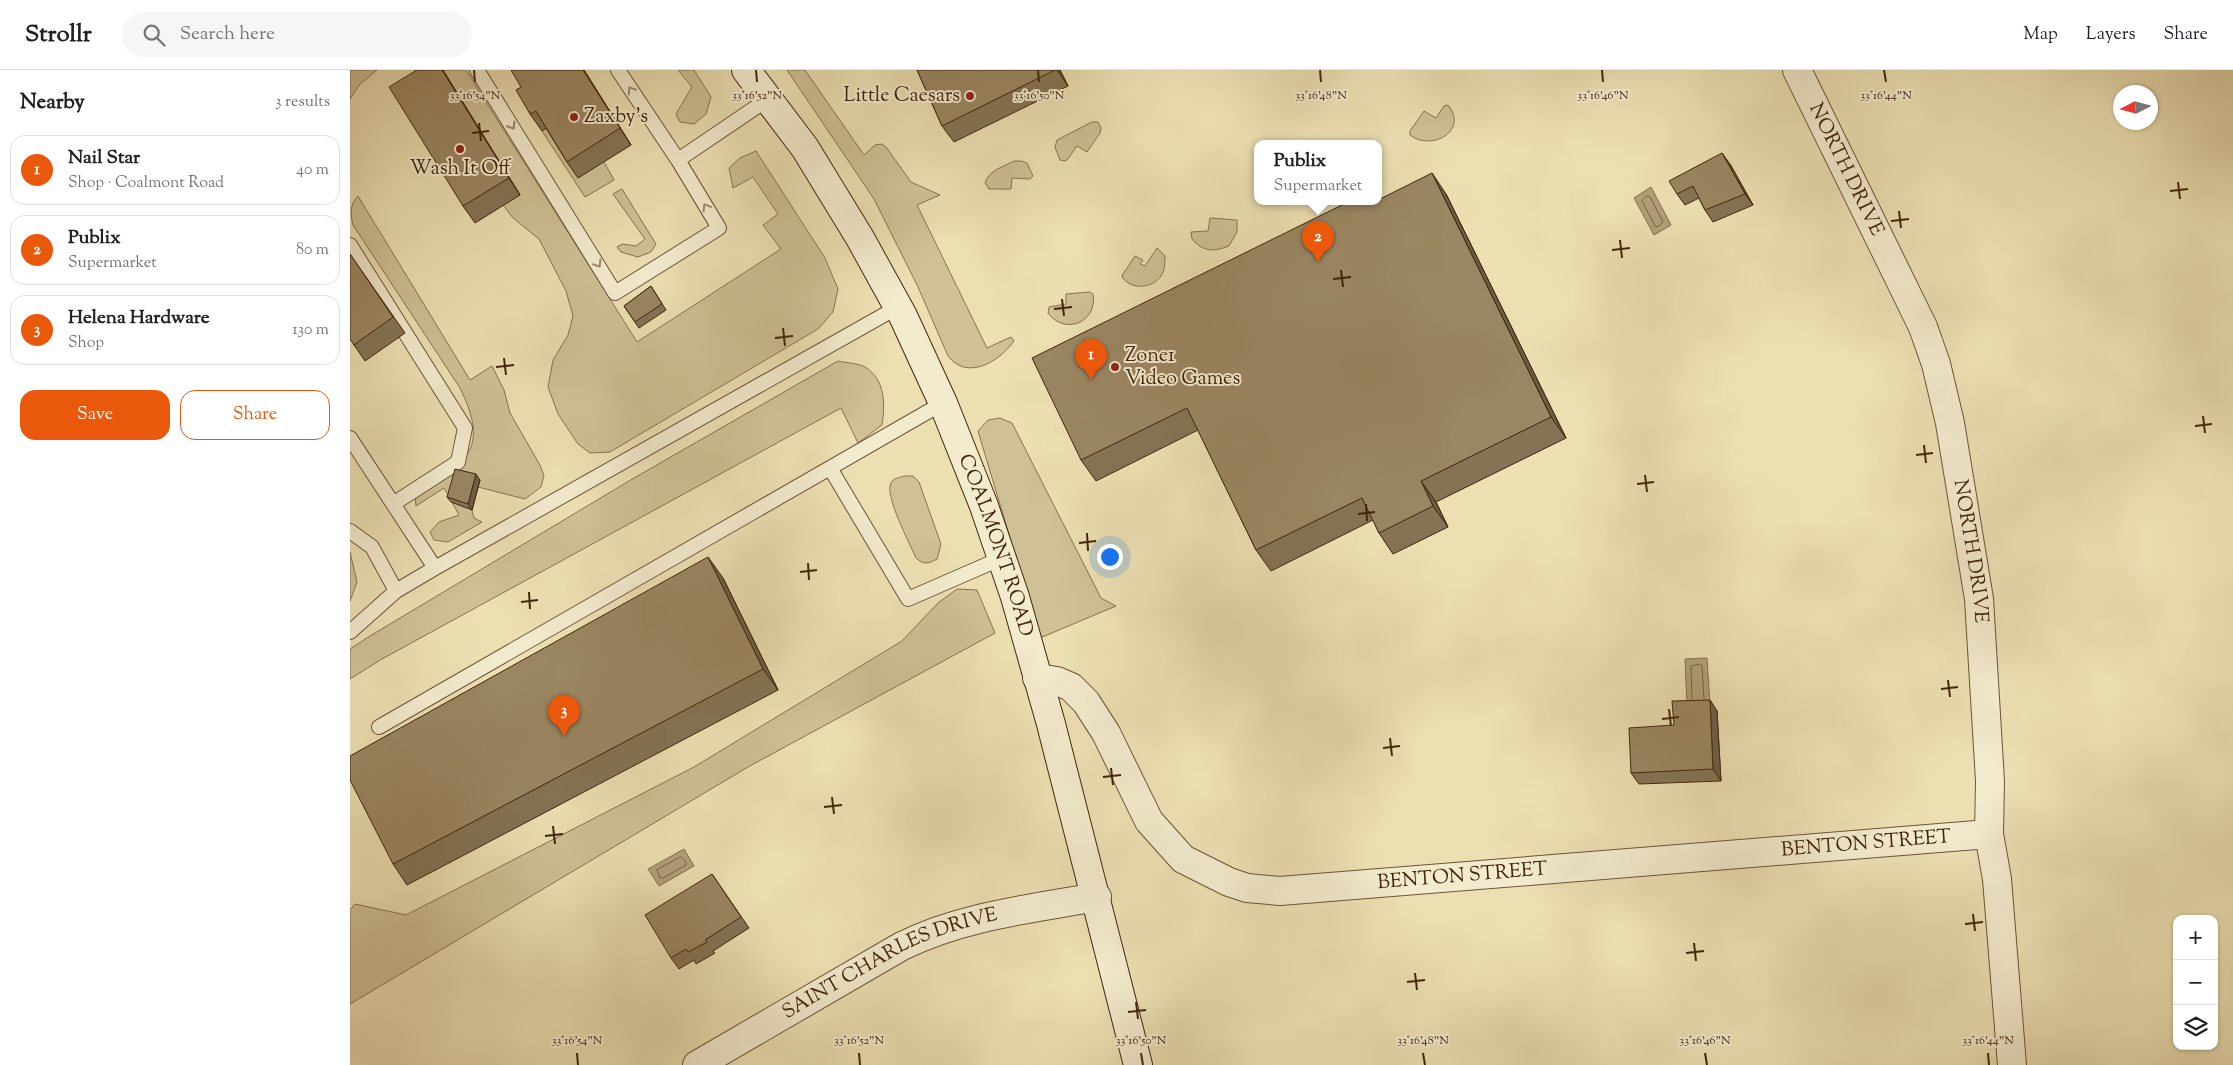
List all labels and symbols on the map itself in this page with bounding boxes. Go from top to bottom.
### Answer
place label: Little Caesars [843,82,960,111]
north arrow [2113,85,2158,130]
one-way arrow [628,86,637,96]
text: 33°16'54"N [450,87,501,105]
text: 33°16'52"N [732,87,782,105]
text: 33°16'50"N [1014,87,1065,105]
text: 33°16'48"N [1295,87,1347,105]
text: 33°16'46"N [1577,87,1629,105]
text: 33°16'44"N [1860,87,1912,105]
marker: Little Caesars [964,90,976,102]
street label: NORTH DRIVE [1801,98,1891,241]
place label: Zaxby's [584,103,648,132]
marker: Zaxby's [568,111,580,123]
one-way arrow [506,121,515,130]
marker: Wash It Off [454,143,466,155]
place label: Wash It Off [410,155,511,184]
one-way arrow [703,203,713,212]
pin: 2 [1302,221,1334,262]
one-way arrow [591,259,601,268]
pin: 1 [1075,339,1107,380]
place label: Zone1 Video Games [1125,342,1240,394]
marker: Zone1 Video Games [1109,361,1121,373]
street label: COALMONT ROAD [950,450,1040,640]
street label: NORTH DRIVE [1945,477,1995,624]
your location [1097,544,1123,570]
pin: 3 [548,695,580,736]
street label: BENTON STREET [1780,823,1952,865]
street label: BENTON STREET [1376,855,1548,898]
street label: SAINT CHARLES DRIVE [777,901,1000,1027]
text: 33°16'54"N [552,1032,603,1050]
text: 33°16'52"N [834,1032,884,1050]
text: 33°16'50"N [1116,1032,1167,1050]
text: 33°16'48"N [1397,1032,1449,1050]
text: 33°16'46"N [1679,1032,1731,1050]
text: 33°16'44"N [1962,1032,2014,1050]

